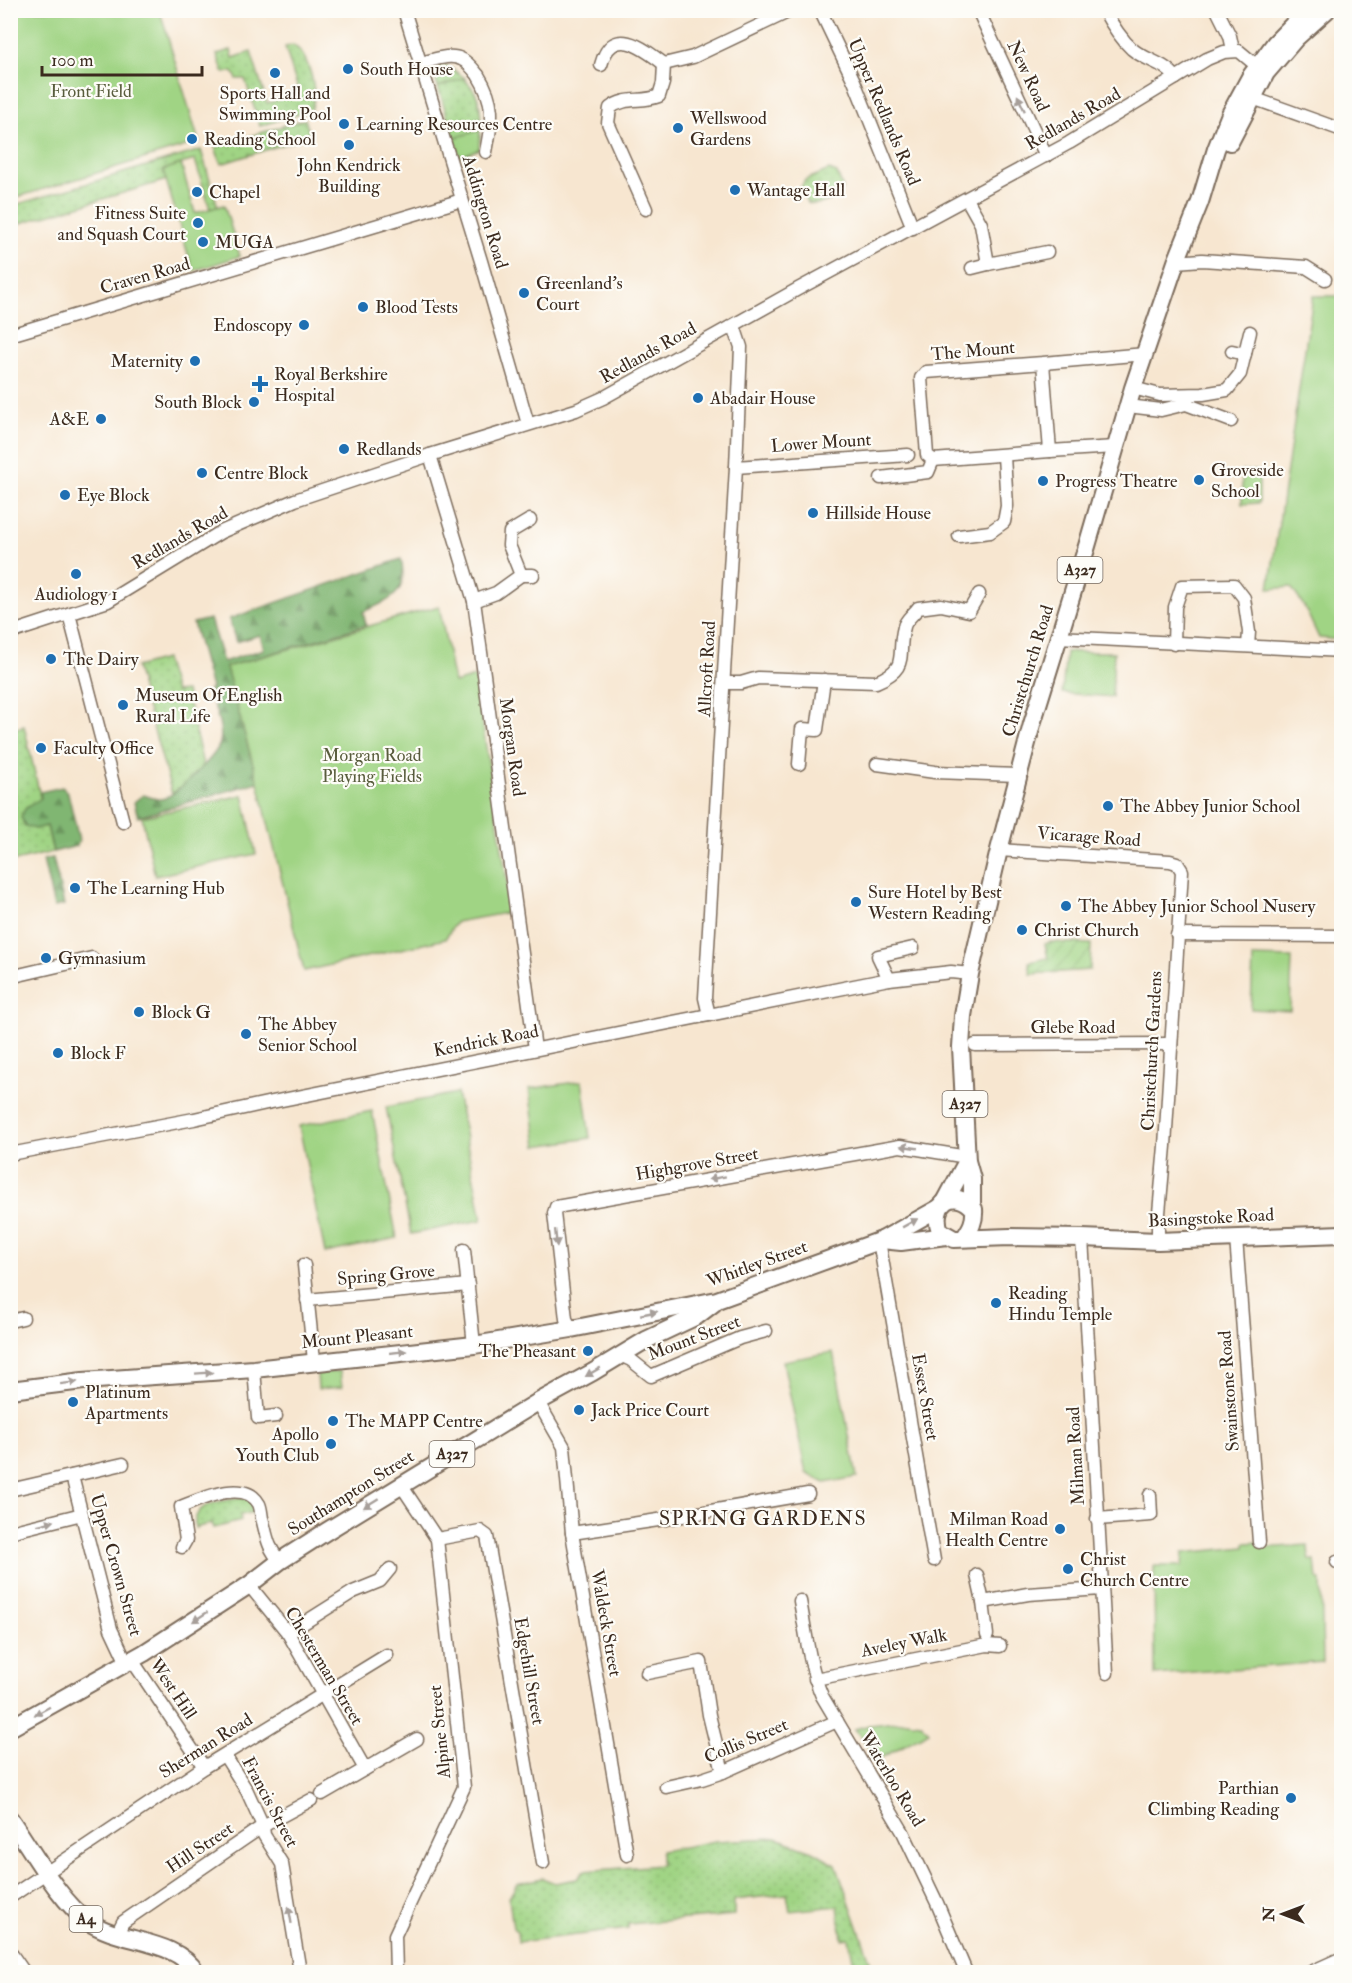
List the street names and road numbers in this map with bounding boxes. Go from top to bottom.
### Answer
street label: Upper Redlands Road [843,35,925,189]
street label: New Road [1002,37,1054,115]
street label: Redlands Road [1021,82,1125,156]
street label: Addington Road [457,152,513,272]
street label: Craven Road [97,252,193,300]
street label: Redlands Road [596,317,700,389]
street label: The Mount [930,336,1016,366]
street label: Lower Mount [770,428,872,458]
street label: Redlands Road [128,501,232,575]
road number: A327 [1058,557,1102,583]
street label: Christchurch Road [997,602,1059,740]
street label: Allcroft Road [693,620,721,719]
street label: Morgan Road [494,696,530,798]
street label: Vicarage Road [1036,822,1142,852]
street label: Christchurch Gardens [1136,970,1168,1132]
street label: Glebe Road [1031,1016,1116,1039]
street label: Kendrick Road [431,1020,541,1062]
road number: A327 [942,1091,988,1117]
street label: Highgrove Street [634,1142,760,1186]
street label: Basingstoke Road [1147,1203,1275,1233]
street label: Whitley Street [702,1235,811,1293]
street label: Spring Grove [336,1259,436,1291]
street label: Mount Street [644,1310,744,1366]
street label: Mount Pleasant [300,1320,414,1354]
street label: Swainstone Road [1213,1330,1245,1452]
street label: Essex Street [906,1352,944,1442]
street label: Milman Road [1062,1406,1090,1506]
road number: A327 [430,1441,474,1467]
street label: Southampton Street [284,1445,419,1541]
street label: Upper Crown Street [85,1491,147,1639]
street label: Waldeck Street [585,1567,627,1678]
street label: Chesterman Street [280,1603,369,1730]
street label: Edgehill Street [508,1615,550,1727]
street label: Aveley Walk [858,1623,949,1663]
street label: West Hill [144,1653,202,1724]
street label: Alpine Street [424,1684,456,1781]
street label: Sherman Road [155,1708,257,1784]
street label: Collis Street [700,1713,792,1769]
street label: Waterloo Road [854,1726,930,1831]
street label: Francis Street [236,1753,304,1851]
street label: Hill Street [162,1817,238,1879]
road number: A4 [70,1906,103,1932]

